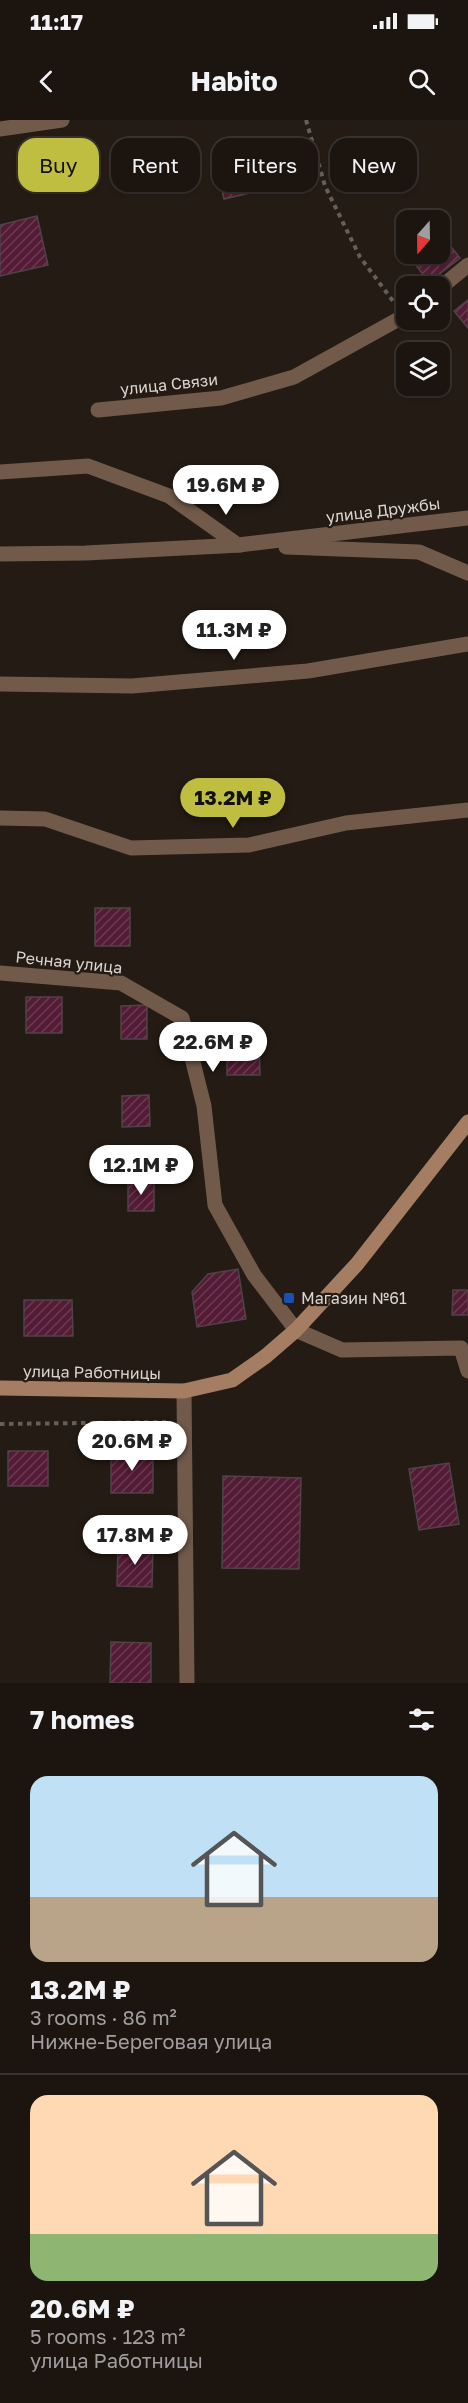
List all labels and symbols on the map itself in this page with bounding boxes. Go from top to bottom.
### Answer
north arrow [396,210,450,264]
street label: улица Связи [119,369,219,399]
pin: 19.6M ₽ [171,465,281,516]
street label: улица Дружбы [325,493,441,527]
pin: 11.3M ₽ [179,610,289,661]
pin: 13.2M ₽ [178,778,288,829]
street label: Речная улица [15,946,123,978]
pin: 22.6M ₽ [158,1022,268,1073]
pin: 12.1M ₽ [86,1145,196,1196]
place label: Магазин №61 [301,1288,407,1308]
marker: Магазин №61 [282,1291,296,1305]
street label: улица Работницы [23,1361,161,1383]
pin: 20.6M ₽ [77,1421,187,1472]
pin: 17.8M ₽ [80,1515,190,1566]

